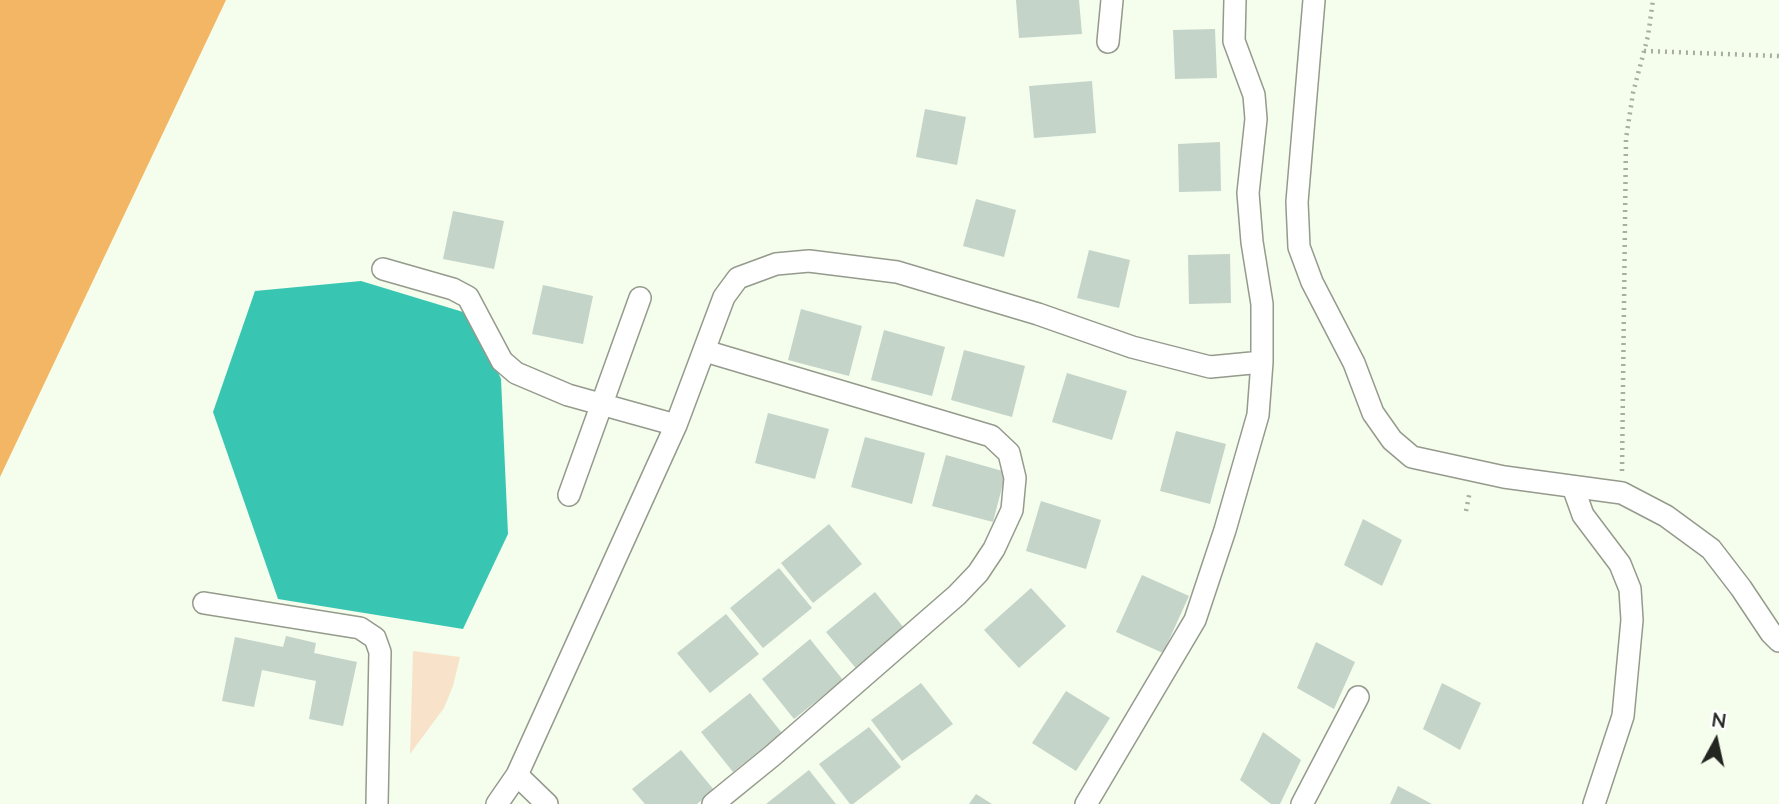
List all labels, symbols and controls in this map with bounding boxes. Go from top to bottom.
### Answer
north arrow [1681,706,1751,776]
text: N [1710,707,1728,732]

